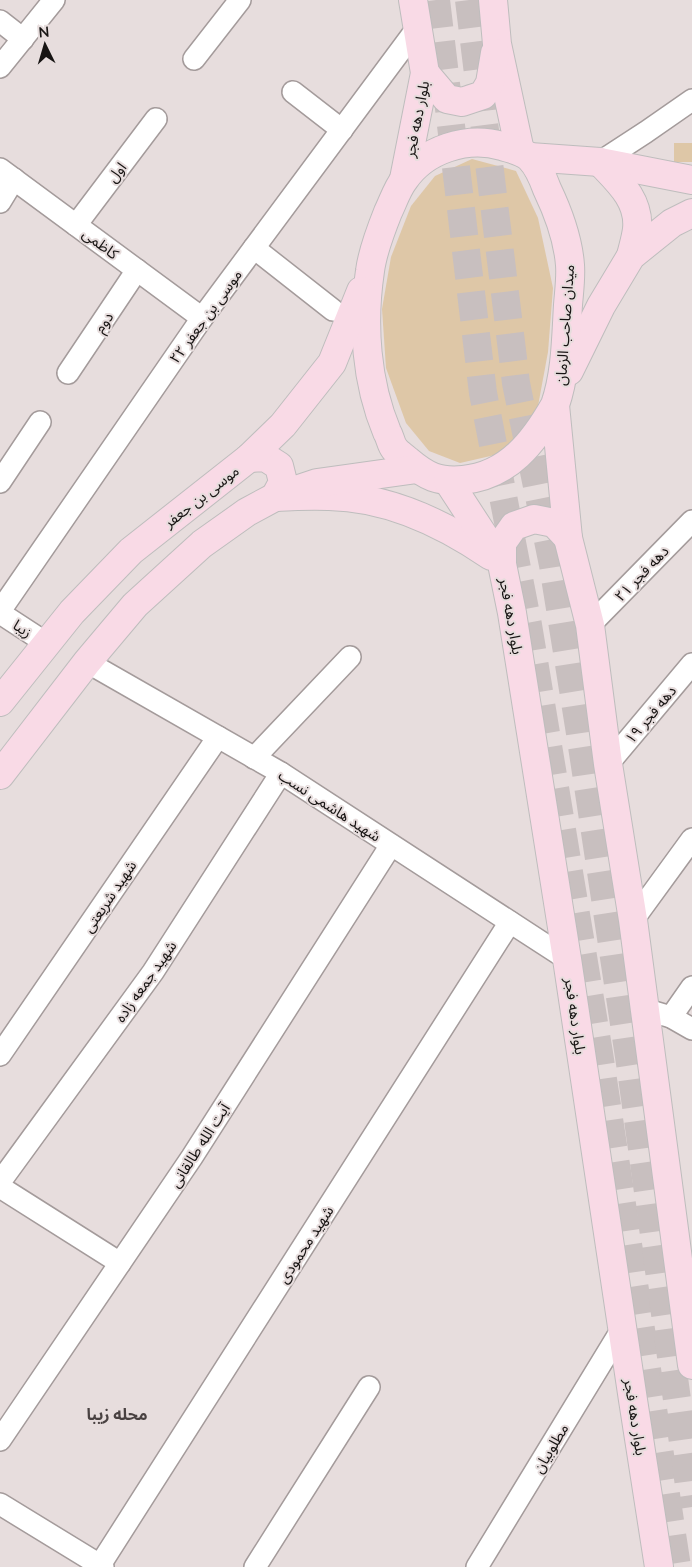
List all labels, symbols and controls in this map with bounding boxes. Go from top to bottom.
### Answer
north arrow [20,20,70,70]
text: N [38,23,50,40]
street label: بلوار دهه فجر [400,79,433,160]
street label: اول [103,158,130,186]
street label: کاظمی [79,224,123,264]
street label: میدان صاحب الزمان [551,264,578,386]
street label: موسی بن جعفر ۲۲ [165,266,246,367]
street label: دوم [90,308,119,337]
street label: موسی بن جعفر [159,461,243,532]
street label: دهه فجر ۲۱ [610,542,673,605]
street label: بلوار دهه فجر [495,575,528,656]
street label: زیبا [10,615,36,642]
street label: دهه فجر ۱۹ [621,681,680,747]
street label: شهید هاشمی نسب [275,765,385,846]
street label: شهید شریعتی [78,856,141,936]
street label: شهید جمعه زاده [110,937,181,1026]
street label: بلوار دهه فجر [561,975,590,1056]
street label: آیت الله طالقانی [165,1099,234,1191]
street label: شهید محمودی [273,1202,338,1287]
street label: بلوار دهه فجر [620,1376,651,1457]
district label: محله زیبا [86,1404,148,1424]
street label: مطلوبیان [528,1420,573,1476]

